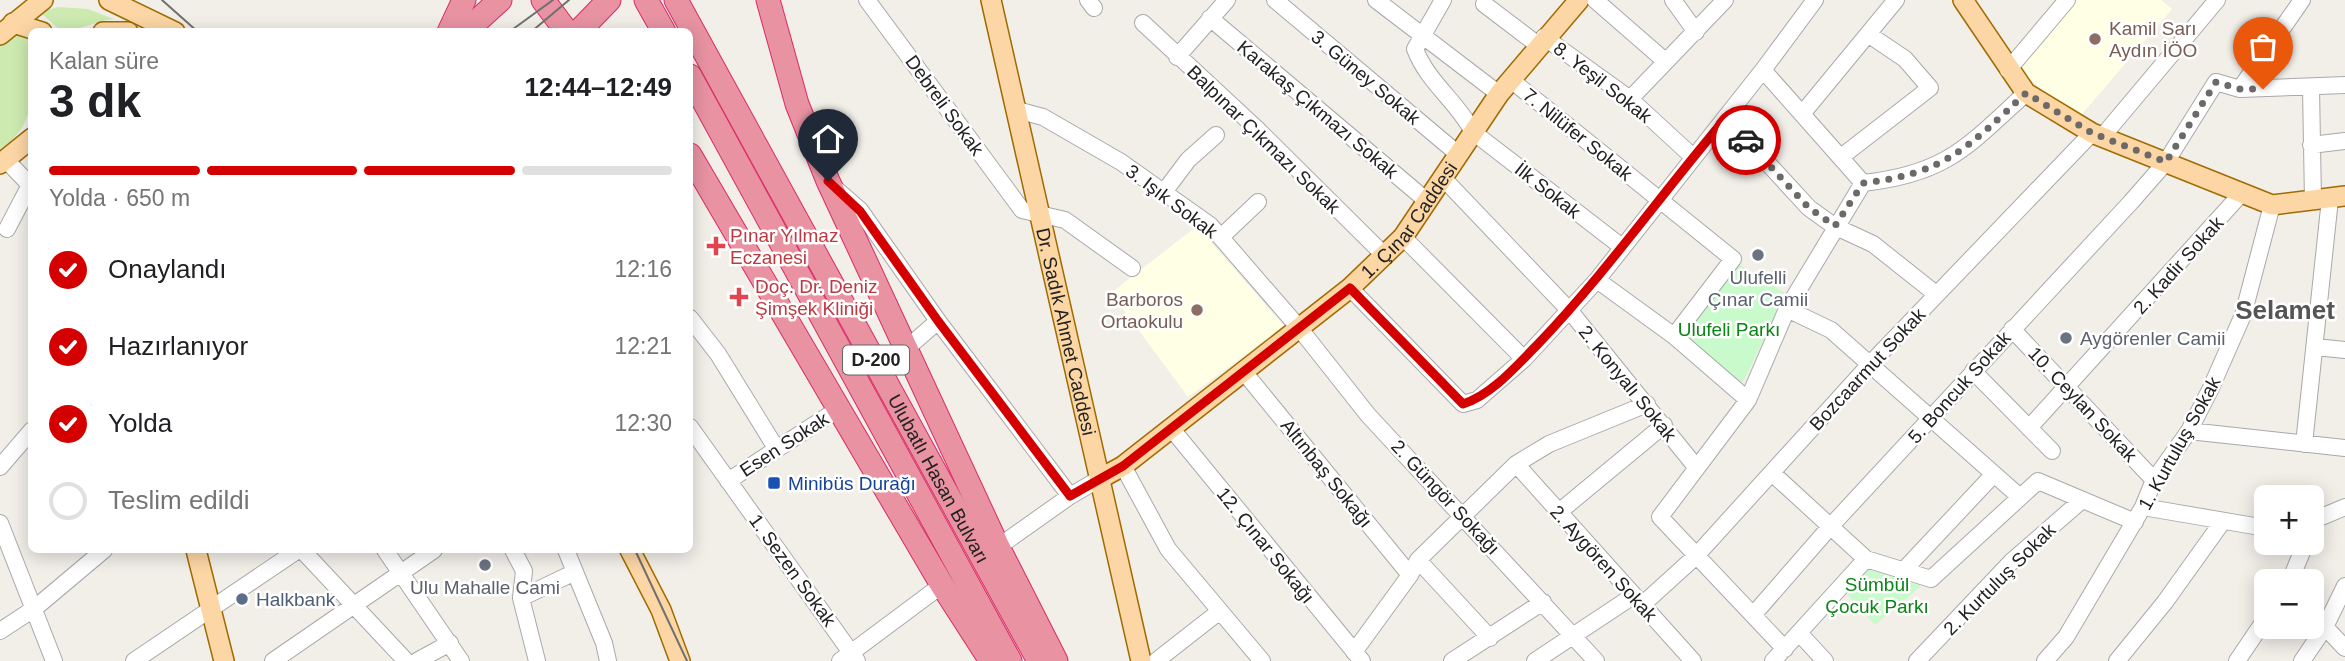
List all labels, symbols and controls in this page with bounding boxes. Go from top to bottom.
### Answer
pin [2233,17,2293,89]
place label: Kamil Sarı Aydın İÖO [2109,18,2197,61]
street label: 3. Güney Sokak [1307,26,1425,129]
icon: bag [2244,28,2282,66]
marker: Kamil Sarı Aydın İÖO [2087,31,2103,47]
street label: Karakaş Çıkmazı Sokak [1233,36,1402,183]
street label: 8. Yeşil Sokak [1550,38,1656,127]
text: Kalan süre [49,48,159,74]
street label: Debreli Sokak [901,51,988,160]
street label: Balpınar Çıkmazı Sokak [1183,61,1345,218]
text: 12:44–12:49 [525,72,672,102]
text: 3 dk [49,75,141,127]
street label: 7. Nilüfer Sokak [1519,84,1637,185]
courier [1711,105,1781,175]
pin [798,109,858,181]
icon: home [809,120,847,158]
icon: car [1727,121,1765,159]
street label: 1. Çınar Caddesi [1357,158,1461,283]
street label: İlk Sokak [1511,158,1585,223]
street label: 3. Işık Sokak [1122,160,1222,243]
text: Yolda · 650 m [49,185,190,211]
street label: 2. Kadir Sokak [2129,212,2228,318]
place label: Pınar Yılmaz Eczanesi [730,225,838,268]
street label: Dr. Sadık Ahmet Caddesi [1032,226,1100,438]
marker: Pınar Yılmaz Eczanesi [708,238,724,254]
marker: Ulufelli Çınar Camii [1750,247,1766,263]
icon: check [49,251,87,289]
text: Onaylandı [108,254,227,284]
text: 12:16 [614,256,672,282]
place label: Ulufelli Çınar Camii [1708,267,1808,310]
place label: Doç. Dr. Deniz Şimşek Kliniği [755,276,877,319]
marker: Doç. Dr. Deniz Şimşek Kliniği [729,287,749,307]
place label: Barboros Ortaokulu [1101,289,1183,332]
district label: Selamet [2235,295,2335,325]
marker: Barboros Ortaokulu [1189,302,1205,318]
street label: Bozcaarmut Sokak [1805,304,1930,435]
park label: Ulufeli Parkı [1678,319,1780,340]
street label: 2. Konyalı Sokak [1575,321,1681,446]
street label: 5. Boncuk Sokak [1904,327,2015,447]
icon: check [49,328,87,366]
place label: Aygörenler Camii [2080,328,2225,349]
marker: Aygörenler Camii [2058,330,2074,346]
text: Hazırlanıyor [108,331,248,361]
text: 12:21 [614,333,672,359]
street label: 10. Ceylan Sokak [2024,343,2141,466]
road number: D-200 [843,346,909,374]
street label: 1. Kurtuluş Sokak [2134,373,2225,513]
street label: Ulubatlı Hasan Bulvarı [884,391,993,567]
icon: check [49,405,87,443]
text: Yolda [108,408,172,438]
street label: Esen Sokak [736,408,833,481]
text: 12:30 [614,410,672,436]
street label: Altınbaş Sokağı [1277,415,1377,532]
street label: 2. Güngör Sokağı [1387,436,1504,559]
place label: Minibüs Durağı [788,473,916,494]
marker: Minibüs Durağı [766,475,782,491]
street label: 12. Çınar Sokağı [1213,483,1319,607]
text: Teslim edildi [108,485,250,515]
map controls [2254,485,2324,639]
button: + [2254,485,2324,555]
street label: 2. Aygören Sokak [1546,501,1661,626]
street label: 1. Sezen Sokak [745,510,840,631]
street label: 2. Kurtuluş Sokak [1939,519,2060,639]
marker: Ulu Mahalle Cami [477,557,493,573]
button: − [2254,569,2324,639]
park label: Sümbül Çocuk Parkı [1825,574,1929,617]
place label: Ulu Mahalle Cami [410,577,560,598]
place label: Halkbank [256,589,336,610]
marker: Halkbank [234,591,250,607]

